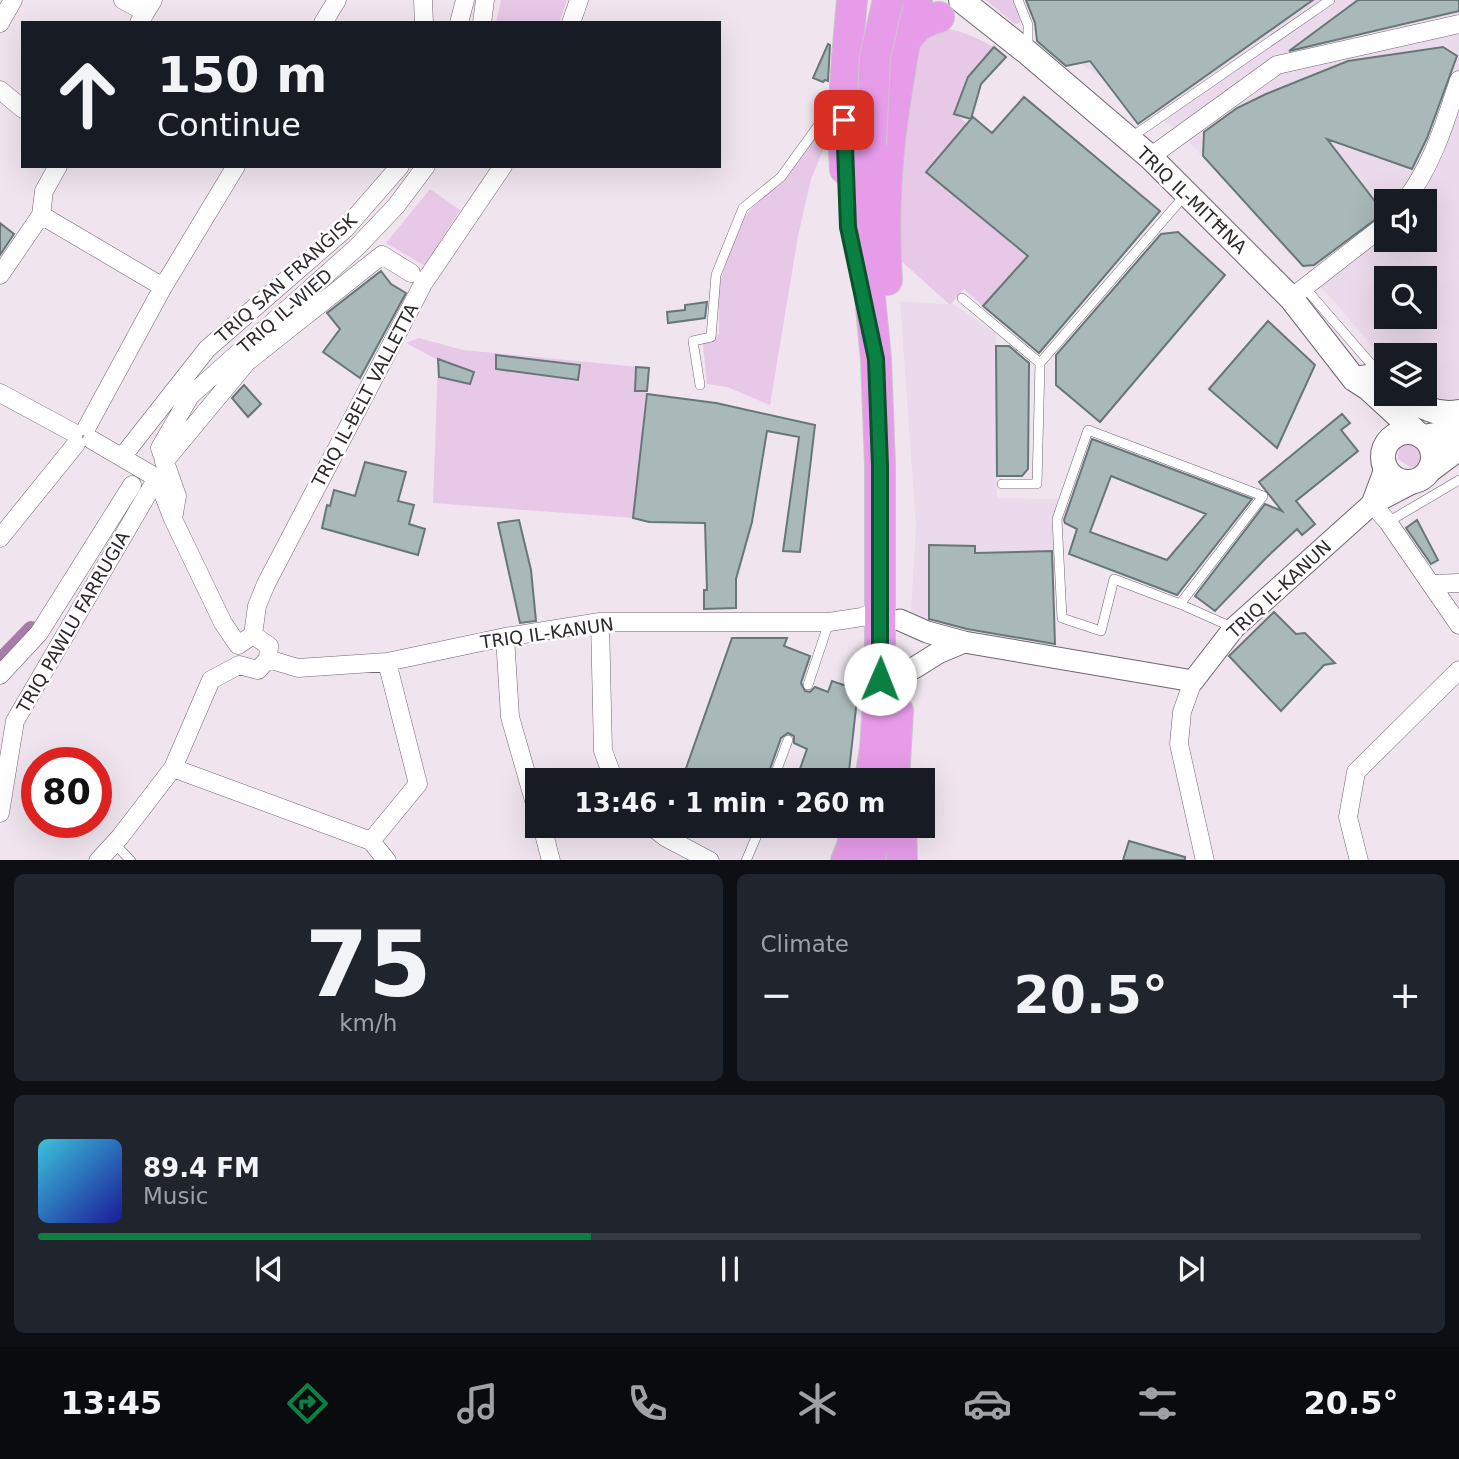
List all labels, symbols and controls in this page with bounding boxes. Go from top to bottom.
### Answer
text: 150 m [157,47,327,104]
icon: ahead [42,49,133,140]
pin [814,90,874,150]
icon: arrive [825,101,863,139]
text: Continue [157,106,301,144]
street label: TRIQ IL-MITĦNA [1132,142,1252,258]
map controls [1374,189,1437,406]
button: sound [1374,189,1437,252]
street label: TRIQ SAN FRANĠISK [210,208,362,347]
street label: TRIQ IL-WIED [233,264,336,358]
button: search [1374,266,1437,329]
street label: TRIQ IL-BELT VALLETTA [307,299,423,491]
button: layers [1374,343,1437,406]
street label: TRIQ PAWLU FARRUGIA [12,527,134,717]
street label: TRIQ IL-KANUN [1222,536,1335,643]
street label: TRIQ IL-KANUN [478,613,615,653]
position arrow [843,642,917,716]
speed limit sign: 80 [21,747,112,838]
text: 13:46 · 1 min · 260 m [575,788,885,818]
text: 75 [305,912,432,1017]
text: Climate [761,931,849,957]
text: 20.5° [1014,965,1168,1025]
text: − [761,973,792,1017]
text: + [1389,973,1421,1017]
text: km/h [339,1010,397,1036]
text: 89.4 FM [143,1153,260,1183]
text: Music [143,1183,208,1209]
icon: previous [250,1250,288,1288]
icon: pause [711,1250,749,1288]
icon: next [1172,1250,1210,1288]
icon: directions [283,1379,332,1428]
icon: music [453,1379,502,1428]
icon: phone [623,1379,672,1428]
icon: climate [793,1379,842,1428]
icon: car [963,1379,1012,1428]
icon: filters [1133,1379,1182,1428]
text: 13:45 [61,1384,162,1422]
text: 20.5° [1303,1384,1398,1422]

